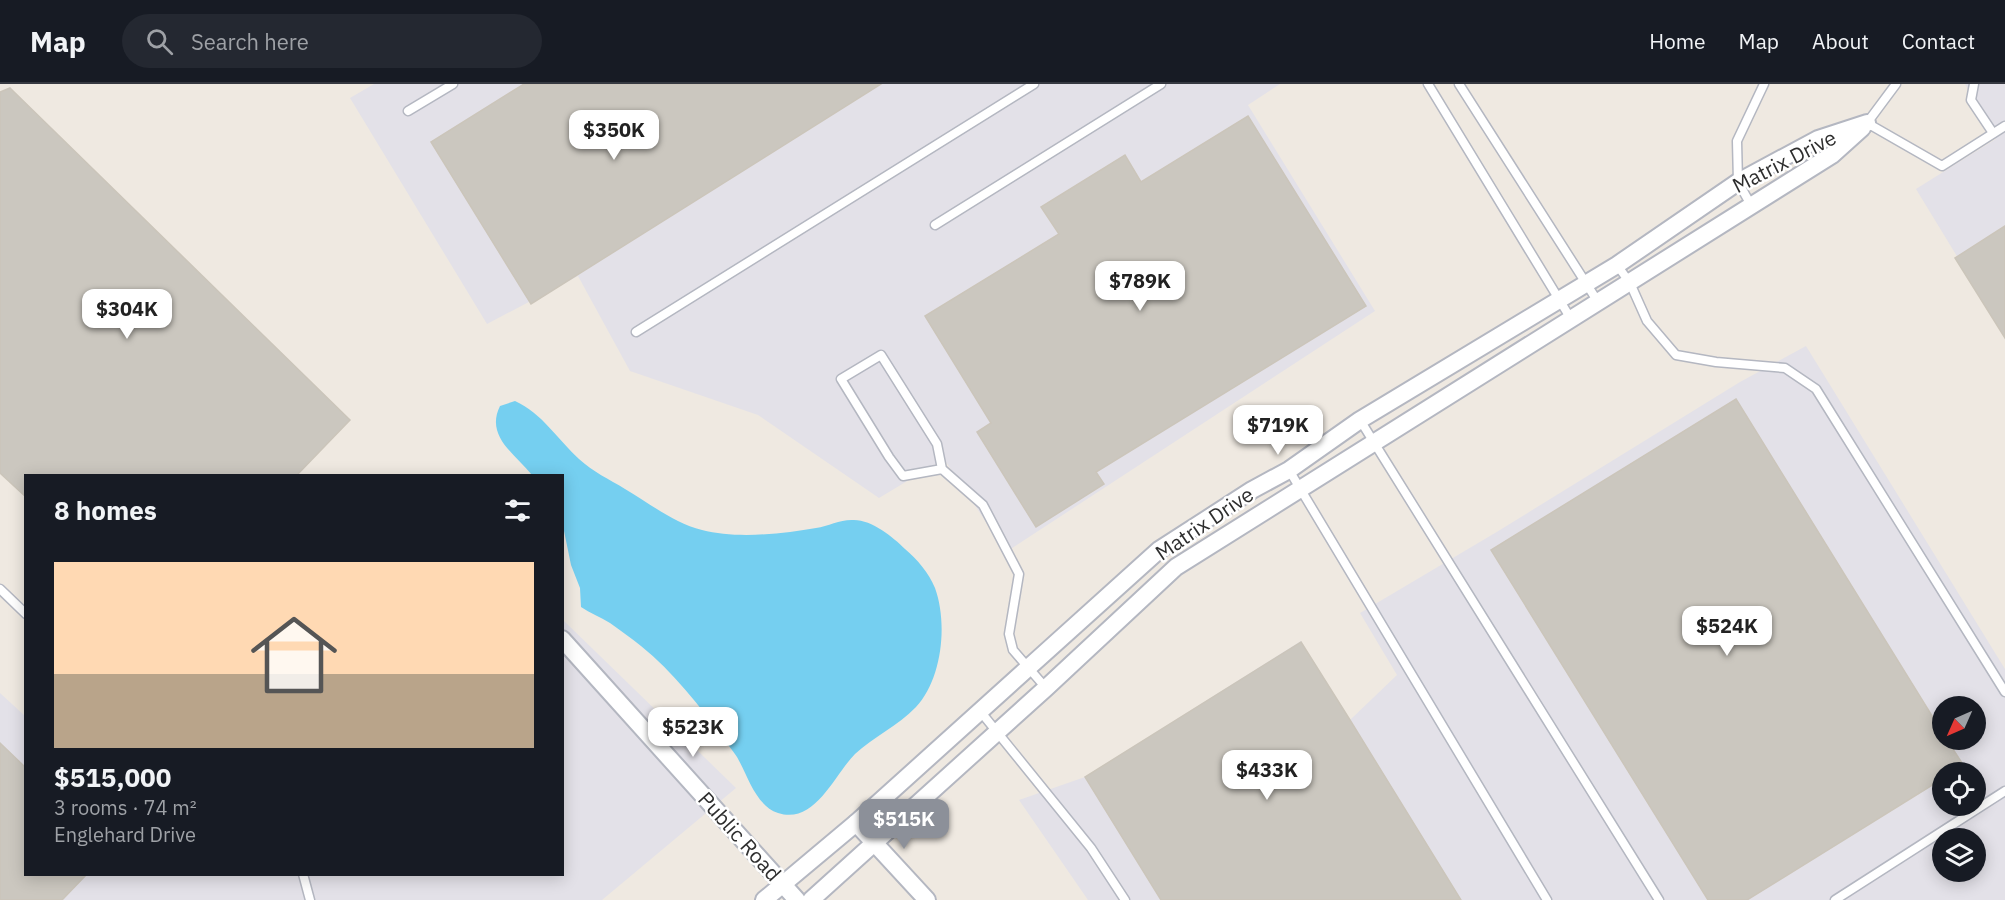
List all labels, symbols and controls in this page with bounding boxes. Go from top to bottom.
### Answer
search box [122,14,542,68]
text: Map [30,23,86,60]
icon: search [143,25,176,58]
text: Search here [191,27,309,56]
text: Home [1649,27,1706,55]
text: Map [1739,27,1779,55]
text: About [1812,27,1869,55]
text: Contact [1902,27,1975,55]
pin: $350K [572,110,656,161]
text: $350K [583,116,645,143]
street label: Matrix Drive [1727,123,1841,199]
pin: $789K [1098,261,1182,312]
text: $789K [1109,267,1171,294]
pin: $304K [85,289,169,340]
text: $304K [96,295,158,322]
pin: $719K [1236,405,1320,456]
text: $719K [1247,411,1309,438]
street label: Matrix Drive [1149,480,1259,566]
text: 8 homes [54,493,157,527]
icon: filters [501,494,534,527]
icon: home [240,601,348,709]
pin: $524K [1685,606,1769,657]
text: $524K [1696,612,1758,639]
north arrow [1932,696,1986,750]
map controls [1932,696,1986,882]
pin: $523K [651,707,735,758]
text: $523K [662,713,724,740]
pin: $433K [1225,750,1309,801]
text: $433K [1236,756,1298,783]
text: $515,000 [54,760,171,794]
button: locate [1932,762,1986,816]
street label: Public Road [692,785,788,887]
text: 3 rooms · 74 m² [54,794,197,821]
pin: $515K [862,799,946,850]
text: $515K [873,805,935,832]
text: Englehard Drive [54,821,196,848]
button: layers [1932,828,1986,882]

